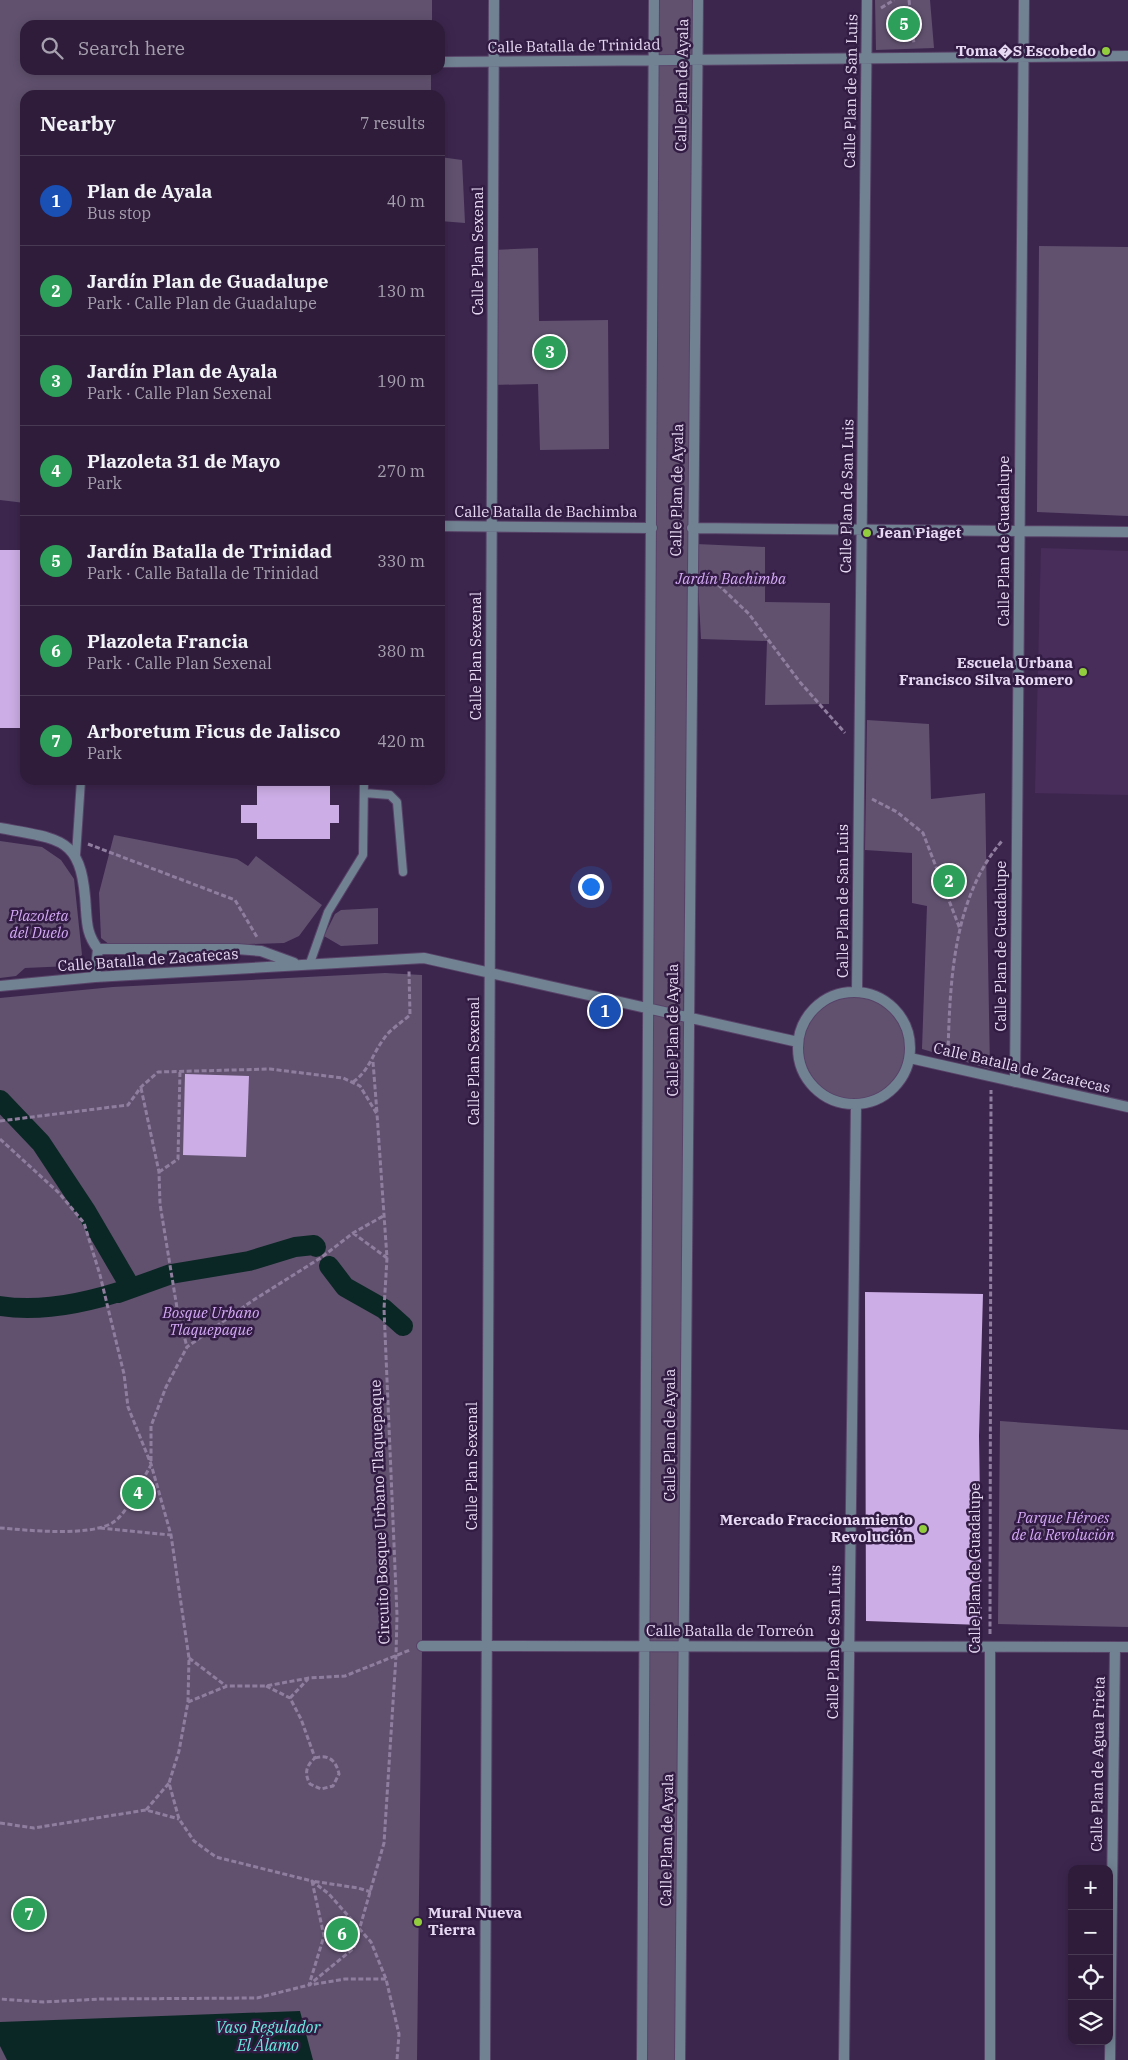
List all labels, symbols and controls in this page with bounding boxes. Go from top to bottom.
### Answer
pin: 5 [888,5,920,43]
street label: Calle Plan de San Luis [840,14,861,168]
street label: Calle Plan de Ayala [671,18,692,152]
search box [20,20,445,75]
icon: search [38,34,66,62]
street label: Calle Batalla de Trinidad [487,34,661,57]
text: Search here [78,36,185,60]
place label: Toma�S Escobedo [956,41,1096,60]
marker: Toma�S Escobedo [1100,45,1112,57]
text: Nearby [40,109,116,137]
text: 7 results [360,113,425,133]
text: Plan de Ayala [87,179,212,203]
street label: Calle Plan Sexenal [468,187,487,315]
text: 1 [51,191,61,211]
text: 40 m [387,191,425,211]
text: Bus stop [87,203,151,223]
text: Jardín Plan de Guadalupe [87,269,329,293]
text: 2 [51,281,61,301]
text: 130 m [377,281,425,301]
text: Park · Calle Plan de Guadalupe [87,293,317,313]
pin: 3 [534,333,566,371]
text: Jardín Plan de Ayala [87,359,278,383]
text: 3 [51,371,61,391]
text: 190 m [377,371,425,391]
text: Park · Calle Plan Sexenal [87,383,272,403]
street label: Calle Plan de San Luis [836,419,857,573]
street label: Calle Plan de Ayala [666,423,687,557]
text: Plazoleta 31 de Mayo [87,449,280,473]
street label: Calle Plan de Guadalupe [994,456,1013,626]
text: 4 [51,461,61,481]
text: 270 m [377,461,425,481]
text: Park [87,473,122,493]
street label: Calle Batalla de Bachimba [455,502,637,521]
place label: Jean Piaget [877,523,962,542]
marker: Jean Piaget [861,527,873,539]
text: Jardín Batalla de Trinidad [87,539,332,563]
text: 5 [51,551,61,571]
text: 330 m [377,551,425,571]
text: Park · Calle Batalla de Trinidad [87,563,319,583]
park label: Jardín Bachimba [675,569,787,588]
street label: Calle Plan Sexenal [466,592,485,720]
text: Plazoleta Francia [87,629,249,653]
text: 6 [51,641,61,661]
text: 380 m [377,641,425,661]
text: Park · Calle Plan Sexenal [87,653,272,673]
place label: Escuela Urbana Francisco Silva Romero [899,653,1073,689]
marker: Escuela Urbana Francisco Silva Romero [1077,666,1089,678]
text: Arboretum Ficus de Jalisco [87,719,341,743]
text: 7 [51,731,61,751]
text: 420 m [377,731,425,751]
text: Park [87,743,122,763]
street label: Calle Plan de San Luis [833,824,852,978]
street label: Calle Plan de Guadalupe [991,861,1010,1031]
pin: 2 [933,862,965,900]
your location [578,874,604,900]
park label: Plazoleta del Duelo [8,906,70,942]
street label: Calle Batalla de Zacatecas [57,944,239,975]
street label: Calle Plan de Ayala [663,964,682,1096]
pin: 1 [589,992,621,1030]
street label: Calle Plan Sexenal [464,997,483,1125]
street label: Calle Batalla de Zacatecas [932,1038,1113,1097]
park label: Bosque Urbano Tlaquepaque [162,1303,259,1339]
street label: Calle Plan de Ayala [660,1369,679,1501]
street label: Circuito Bosque Urbano Tlaquepaque [365,1379,394,1645]
street label: Calle Plan Sexenal [462,1402,481,1530]
pin: 4 [122,1474,154,1512]
street label: Calle Plan de Guadalupe [965,1483,984,1653]
park label: Parque Héroes de la Revolución [1011,1508,1115,1544]
place label: Mercado Fraccionamiento Revolución [720,1510,913,1546]
marker: Mercado Fraccionamiento Revolución [917,1523,929,1535]
street label: Calle Plan de San Luis [823,1565,844,1719]
street label: Calle Batalla de Torreón [646,1621,814,1640]
street label: Calle Plan de Agua Prieta [1086,1676,1109,1852]
street label: Calle Plan de Ayala [656,1773,677,1907]
map controls [1068,1865,1113,2045]
button: + [1068,1865,1113,1910]
pin: 7 [13,1895,45,1933]
place label: Mural Nueva Tierra [428,1903,523,1939]
button: − [1068,1910,1113,1955]
pin: 6 [326,1915,358,1953]
marker: Mural Nueva Tierra [412,1916,424,1928]
button: locate [1068,1955,1113,2000]
button: layers [1068,2000,1113,2045]
water label: Vaso Regulador El Álamo [215,2017,322,2055]

